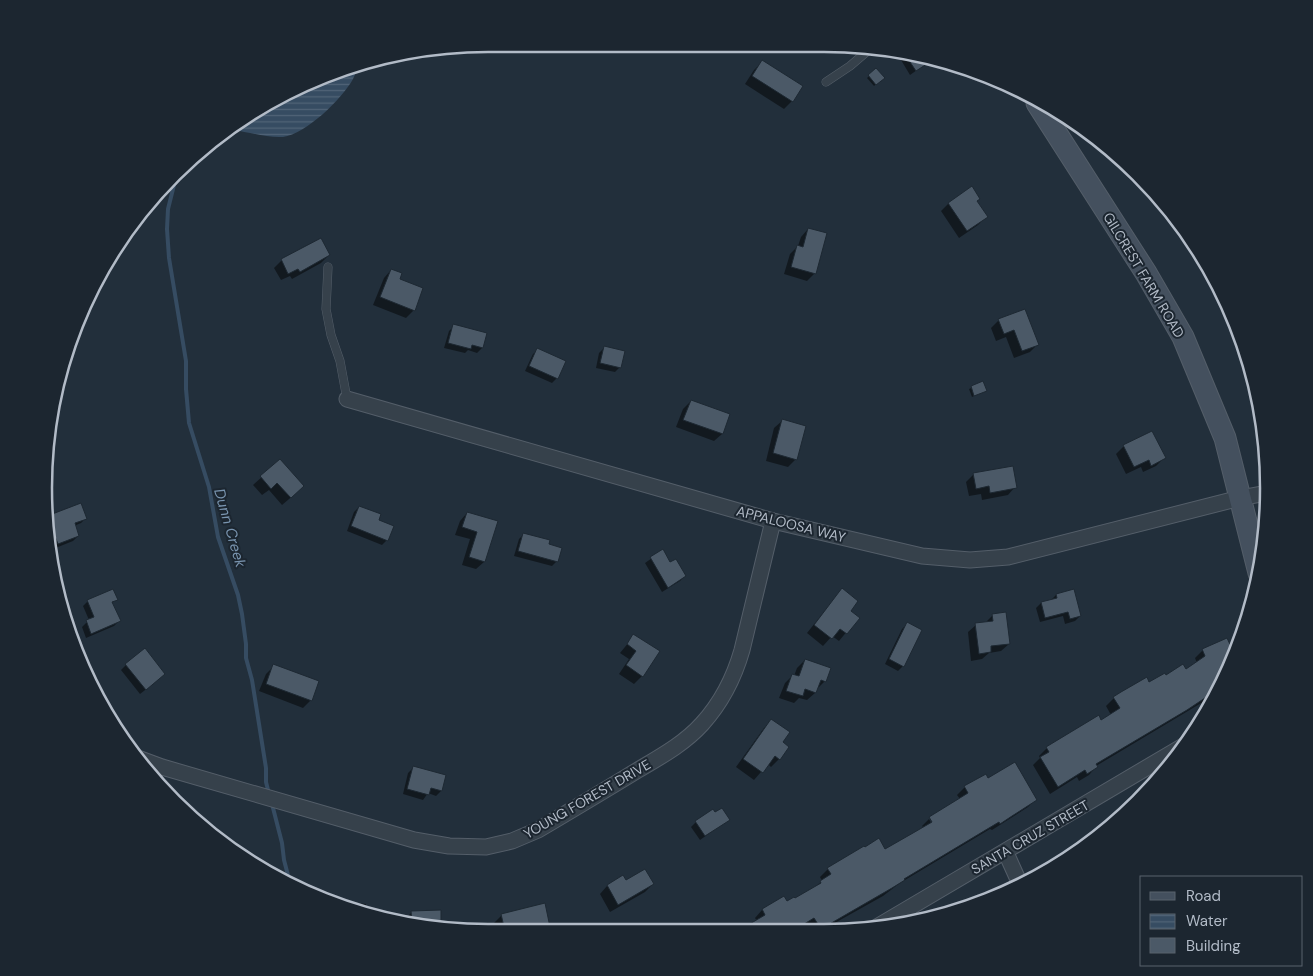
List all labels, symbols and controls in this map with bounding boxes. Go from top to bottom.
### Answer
street label: GILCREST FARM ROAD [1099,209,1189,341]
water label: Dunn Creek [209,486,251,570]
street label: APPALOOSA WAY [735,502,847,546]
street label: YOUNG FOREST DRIVE [520,755,654,843]
street label: SANTA CRUZ STREET [968,796,1092,878]
legend [1140,876,1303,966]
text: Road [1186,886,1221,906]
text: Water [1186,911,1228,931]
text: Building [1186,936,1241,956]

